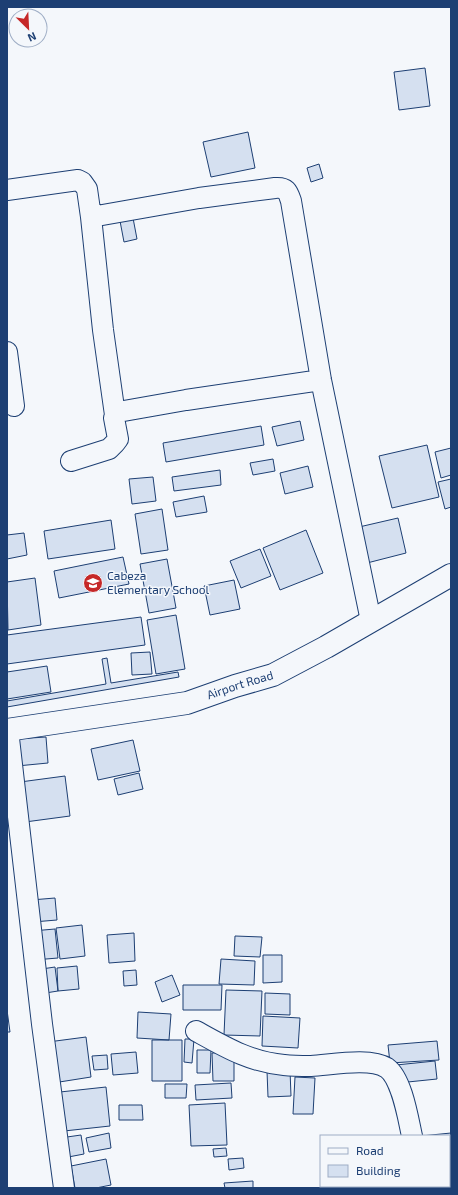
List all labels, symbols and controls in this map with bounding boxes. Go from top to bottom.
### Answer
north arrow [8,8,48,48]
text: N [26,30,39,45]
place label: Cabeza Elementary School [107,568,210,596]
school or university icon: Cabeza Elementary School [82,572,104,594]
street label: Airport Road [205,667,275,701]
legend [320,1135,450,1187]
text: Road [356,1143,384,1157]
text: Building [356,1163,401,1177]

